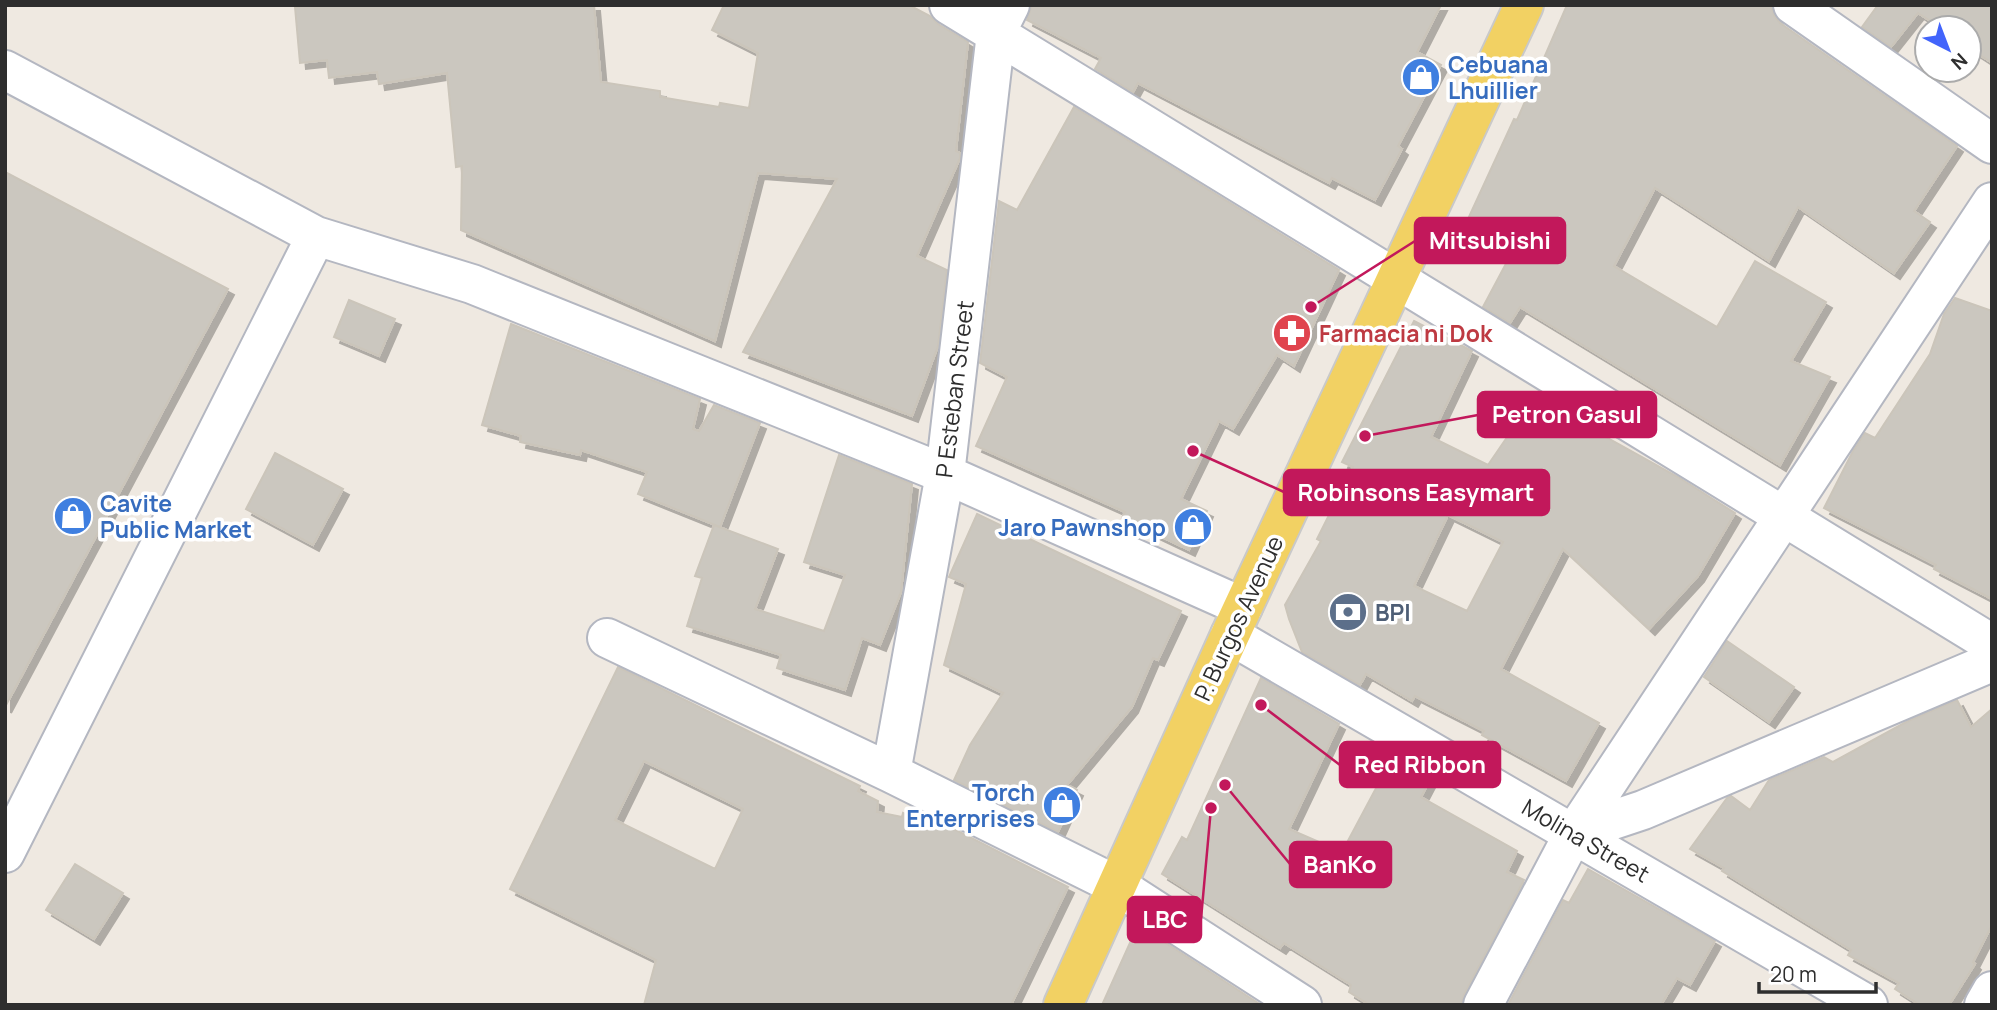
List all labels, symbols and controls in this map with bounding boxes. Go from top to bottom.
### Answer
north arrow [1913,14,1983,84]
text: N [1946,47,1973,76]
place label: Cebuana Lhuillier [1448,48,1548,106]
shop icon: Cebuana Lhuillier [1400,56,1442,98]
callout: Mitsubishi [1415,218,1565,263]
text: Mitsubishi [1429,223,1551,256]
street label: P Esteban Street [927,299,981,479]
pharmacy icon: Farmacia ni Dok [1271,312,1313,354]
place label: Farmacia ni Dok [1319,317,1493,349]
callout: Petron Gasul [1478,392,1656,437]
text: Petron Gasul [1492,397,1642,430]
callout: Robinsons Easymart [1284,470,1549,515]
text: Robinsons Easymart [1297,475,1535,508]
place label: Cavite Public Market [100,487,252,545]
shop icon: Cavite Public Market [52,495,94,537]
shop icon: Jaro Pawnshop [1172,506,1214,548]
place label: Jaro Pawnshop [998,511,1166,543]
street label: P. Burgos Avenue [1186,530,1290,706]
bank icon: BPI [1327,591,1369,633]
place label: BPI [1375,596,1411,628]
callout: Red Ribbon [1340,742,1500,787]
text: Red Ribbon [1354,747,1486,780]
place label: Torch Enterprises [906,776,1035,834]
shop icon: Torch Enterprises [1041,784,1083,826]
street label: Molina Street [1516,791,1656,889]
callout: BanKo [1290,842,1391,887]
text: BanKo [1303,847,1377,880]
callout: LBC [1128,897,1201,942]
text: LBC [1142,902,1188,935]
scale bar [1759,950,1876,994]
text: 20 m [1770,960,1817,988]

